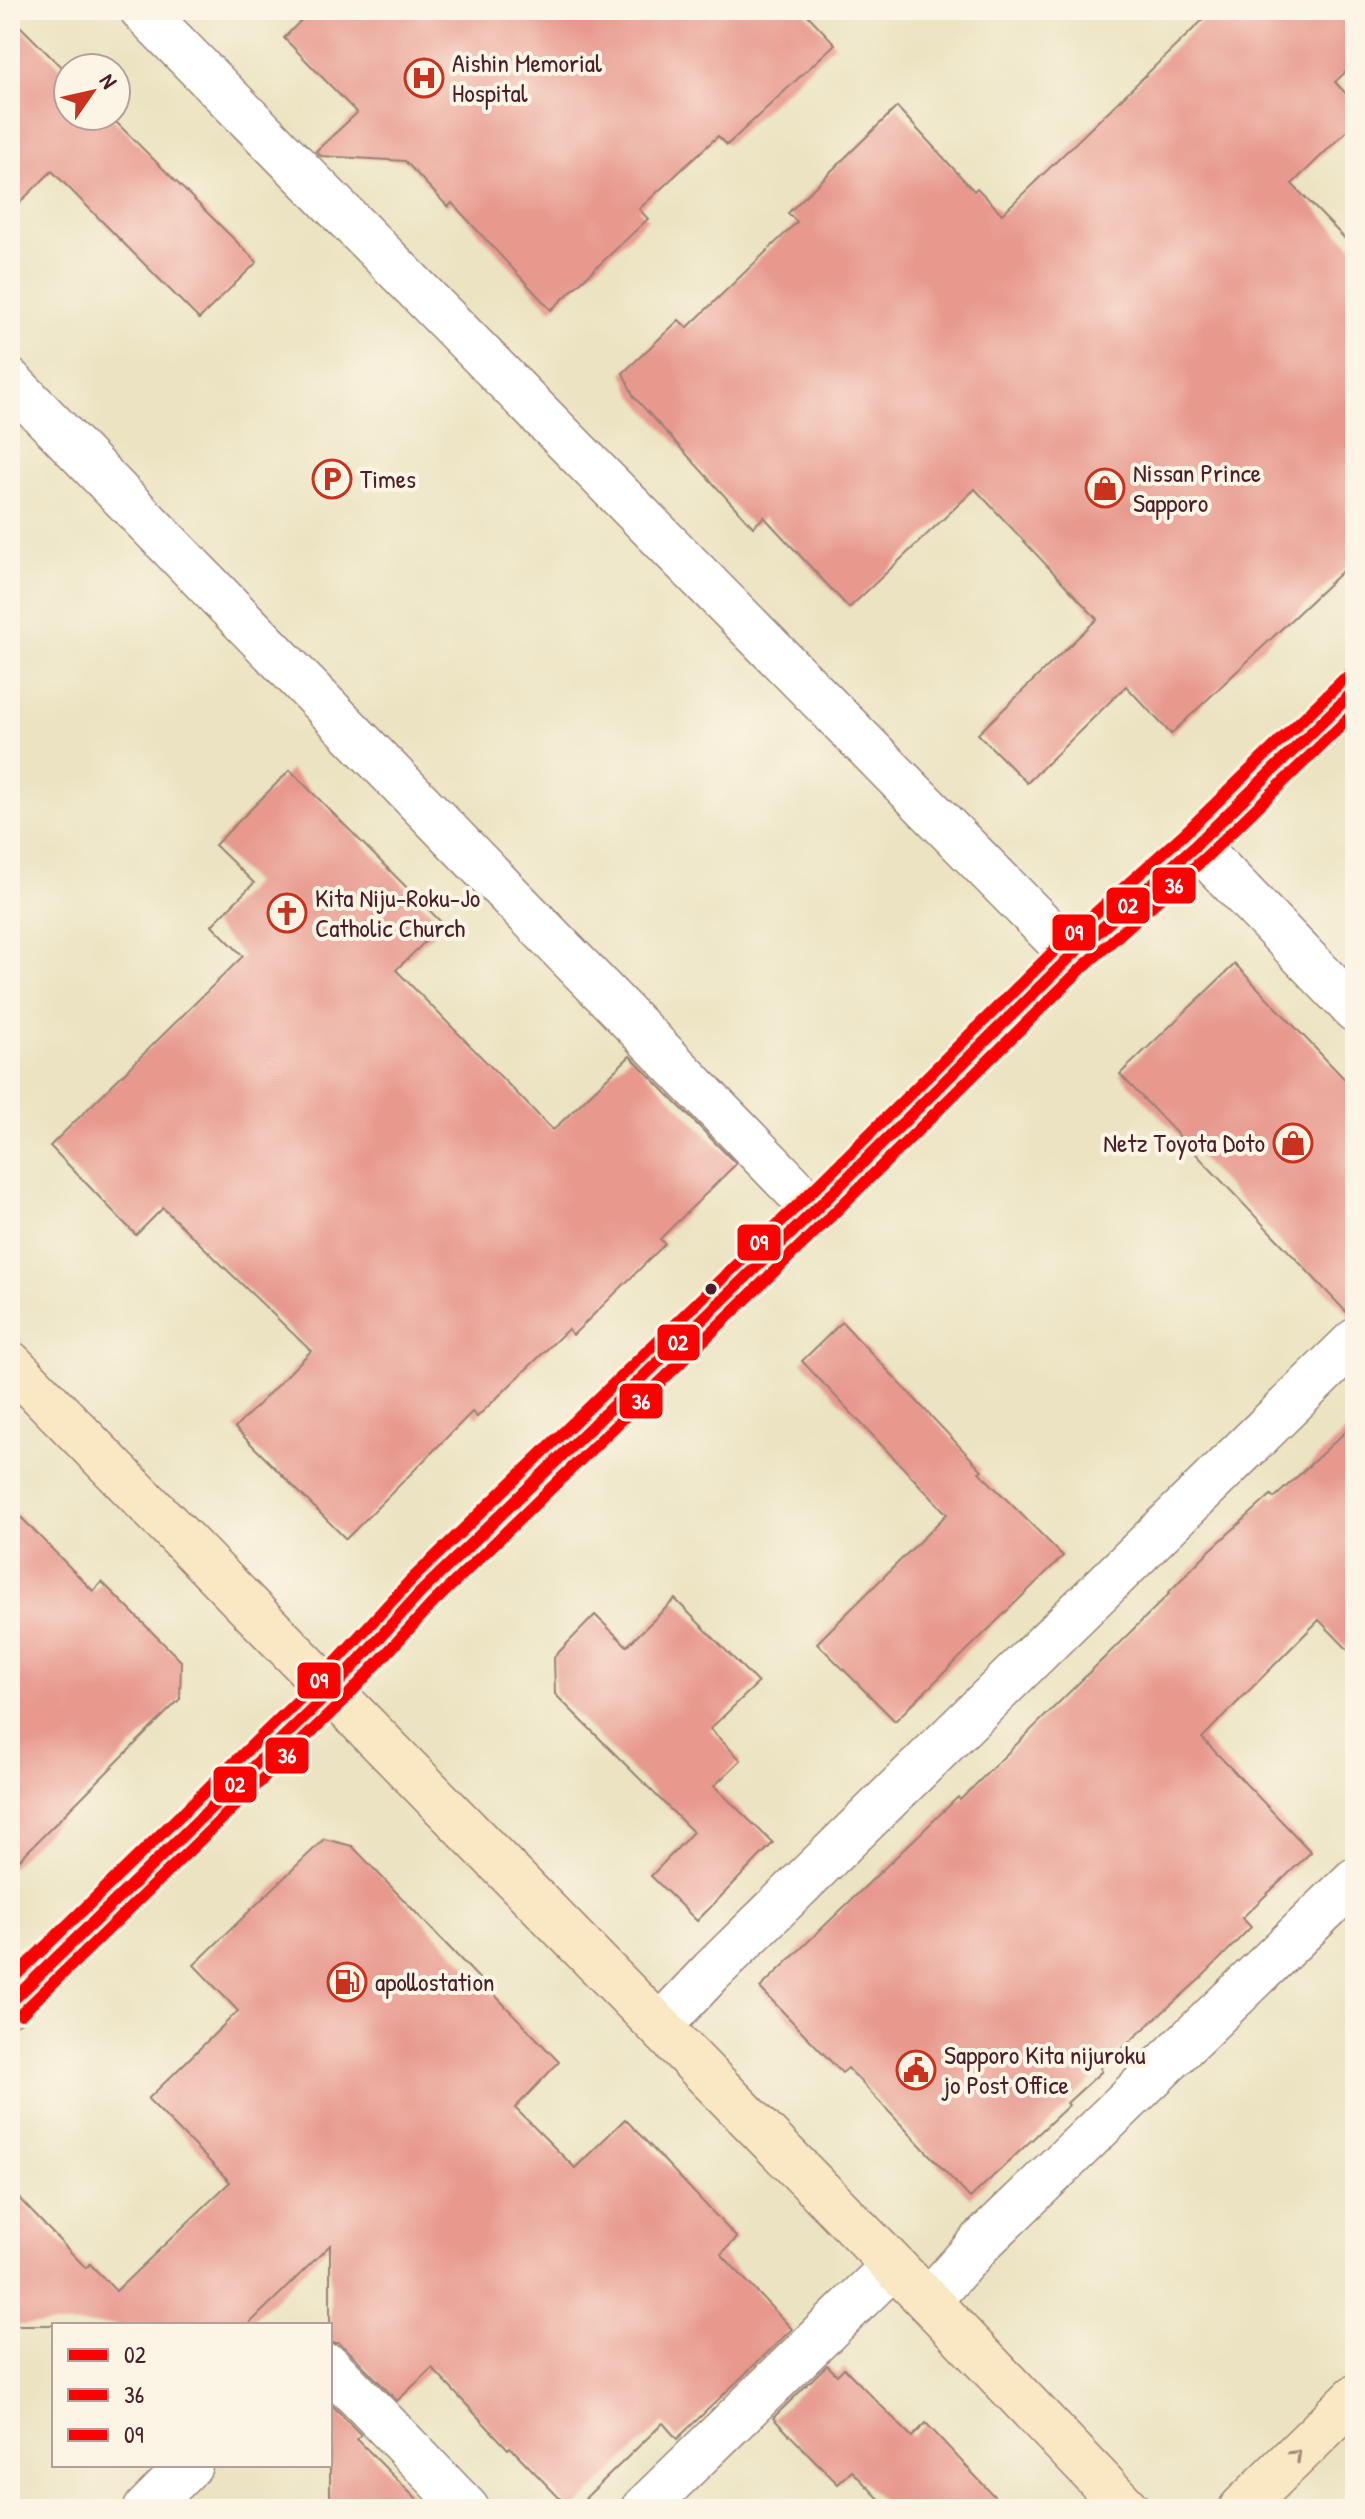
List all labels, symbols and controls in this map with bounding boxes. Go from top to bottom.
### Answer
place label: Aishin Memorial Hospital [452,45,602,110]
north arrow [52,52,132,132]
hospital icon: Aishin Memorial Hospital [403,57,445,99]
text: N [93,68,124,94]
place label: Nissan Prince Sapporo [1133,455,1261,520]
parking icon: Times [311,458,353,500]
place label: Times [360,461,416,496]
shop icon: Nissan Prince Sapporo [1084,467,1126,509]
line badge: 36 [1151,866,1197,905]
text: 36 [1165,870,1184,900]
place label: Kita Niju-Roku-Jo Catholic Church [315,880,480,945]
line badge: 02 [1105,886,1151,925]
text: 02 [1118,890,1139,920]
church icon: Kita Niju-Roku-Jo Catholic Church [266,892,308,934]
line badge: 09 [1051,913,1097,952]
text: 09 [1065,917,1083,947]
shop icon: Netz Toyota Doto [1272,1122,1314,1164]
place label: Netz Toyota Doto [1103,1125,1265,1160]
line badge: 09 [736,1223,782,1262]
text: 09 [750,1227,768,1257]
unlabelled marker [703,1281,719,1297]
line badge: 02 [656,1323,701,1362]
text: 02 [668,1327,689,1357]
line badge: 36 [618,1382,664,1420]
text: 36 [632,1386,651,1416]
line badge: 09 [296,1661,342,1700]
text: 09 [310,1665,328,1695]
line badge: 36 [264,1736,310,1775]
text: 36 [278,1740,297,1770]
line badge: 02 [212,1765,258,1804]
text: 02 [225,1769,246,1799]
fuel station icon: apollostation [326,1961,368,2003]
place label: apollostation [375,1964,495,1999]
place label: Sapporo Kita nijuroku jo Post Office [941,2037,1146,2102]
public building icon: Sapporo Kita nijuroku jo Post Office [895,2049,937,2091]
legend [52,2323,332,2467]
text: 02 [124,2338,146,2370]
text: 36 [124,2378,144,2410]
text: 09 [124,2418,144,2450]
one-way arrow [1287,2449,1301,2464]

